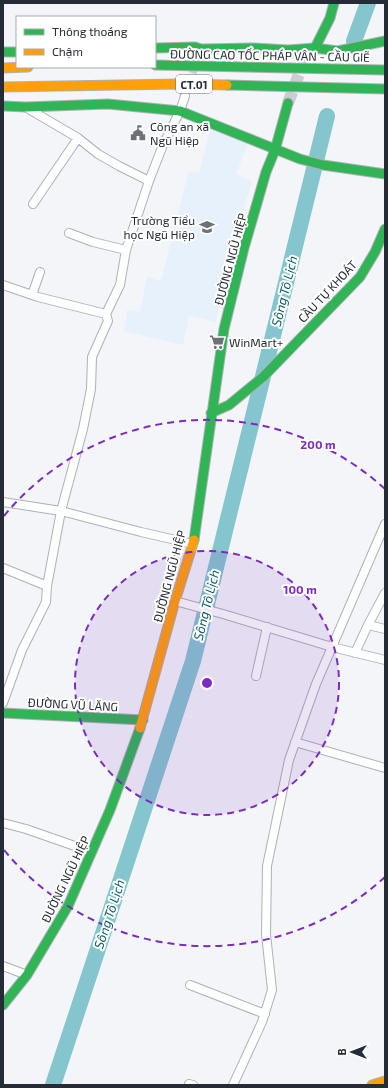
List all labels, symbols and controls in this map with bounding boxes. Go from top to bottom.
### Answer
legend [16,16,156,68]
text: Thông thoáng [52,24,128,38]
text: Chậm [52,44,83,59]
street label: ĐƯỜNG CAO TỐC PHÁP VÂN - CẦU GIẼ [170,45,370,64]
road number: CT.01 [176,75,212,93]
place label: Công an xã Ngũ Hiệp [150,119,209,148]
public building icon: Công an xã Ngũ Hiệp [129,124,147,142]
street label: ĐƯỜNG NGŨ HIỆP [211,211,250,307]
place label: Trường Tiểu học Ngũ Hiệp [124,213,195,242]
school or university icon: Trường Tiểu học Ngũ Hiệp [198,218,216,236]
water label: Sông Tô Lịch [268,254,300,328]
street label: CẦU TỰ KHOÁT [295,257,360,326]
supermarket icon: WinMart+ [208,333,226,351]
place label: WinMart+ [229,335,283,349]
text: 200 m [300,437,336,451]
street label: ĐƯỜNG NGŨ HIỆP [150,528,189,624]
water label: Sông Tô Lịch [190,568,222,642]
text: 100 m [283,582,317,596]
centre of rings [200,676,214,690]
street label: ĐƯỜNG VŨ LĂNG [28,695,118,713]
street label: ĐƯỜNG NGŨ HIỆP [38,833,93,925]
water label: Sông Tô Lịch [90,877,128,951]
north arrow [332,1032,372,1072]
text: B [335,1048,348,1056]

